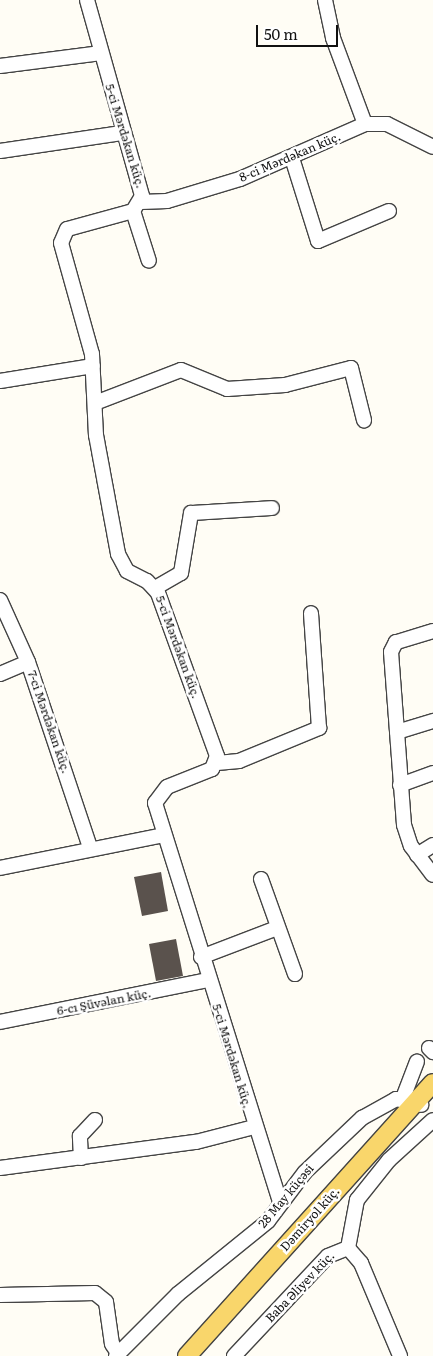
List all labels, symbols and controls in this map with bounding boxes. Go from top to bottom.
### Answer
scale bar [258,15,340,47]
text: 50 m [264,22,298,45]
street label: 5-ci Mərdəkan küç. [102,82,148,190]
street label: 8-ci Mərdəkan küç. [237,129,343,185]
street label: 5-ci Mərdəkan küç. [153,594,203,700]
street label: 7-ci Mərdəkan küç. [25,669,73,775]
street label: 6-cı Şüvəlan küç. [56,986,152,1018]
street label: 5-ci Mərdəkan küç. [209,1002,255,1110]
street label: 28 May küçəsi [255,1161,317,1231]
street label: Dəmiryol küç. [277,1184,343,1254]
street label: Baba Əliyev küç. [263,1249,337,1325]

